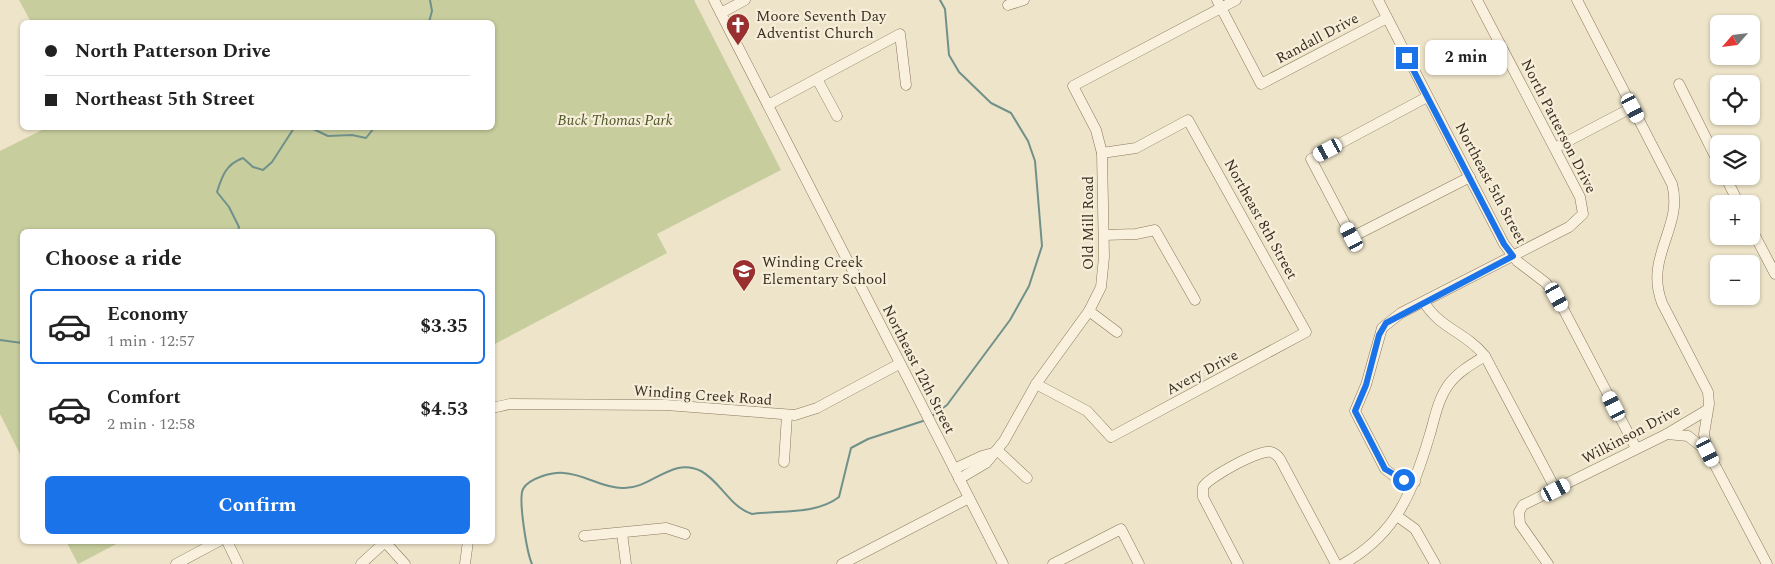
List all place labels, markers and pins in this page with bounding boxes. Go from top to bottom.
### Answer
place label: Moore Seventh Day Adventist Church [756,5,887,45]
church icon: Moore Seventh Day Adventist Church [725,12,751,46]
place label: Winding Creek Elementary School [762,251,887,291]
school or university icon: Winding Creek Elementary School [731,258,757,292]

